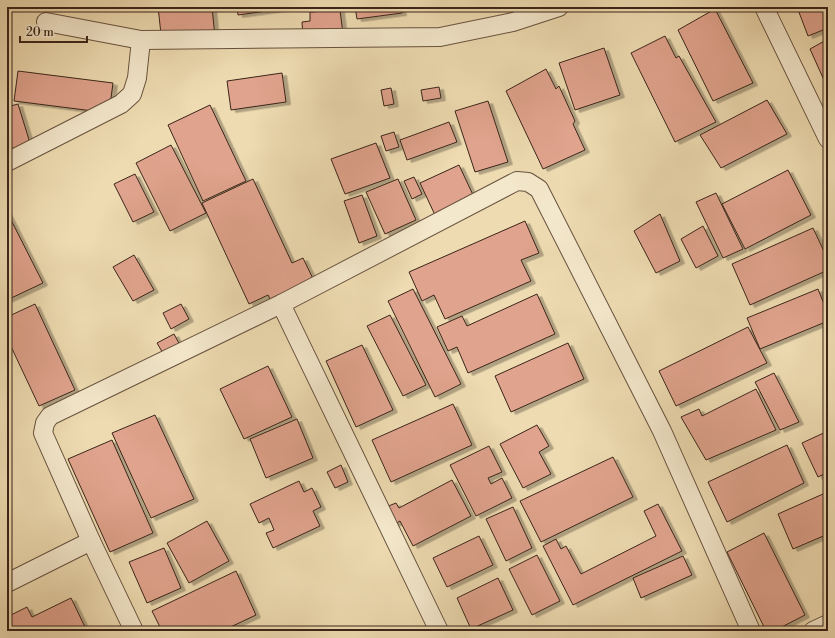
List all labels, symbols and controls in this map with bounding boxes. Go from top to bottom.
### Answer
scale bar [20,18,87,44]
text: 20 m [26,25,54,40]

